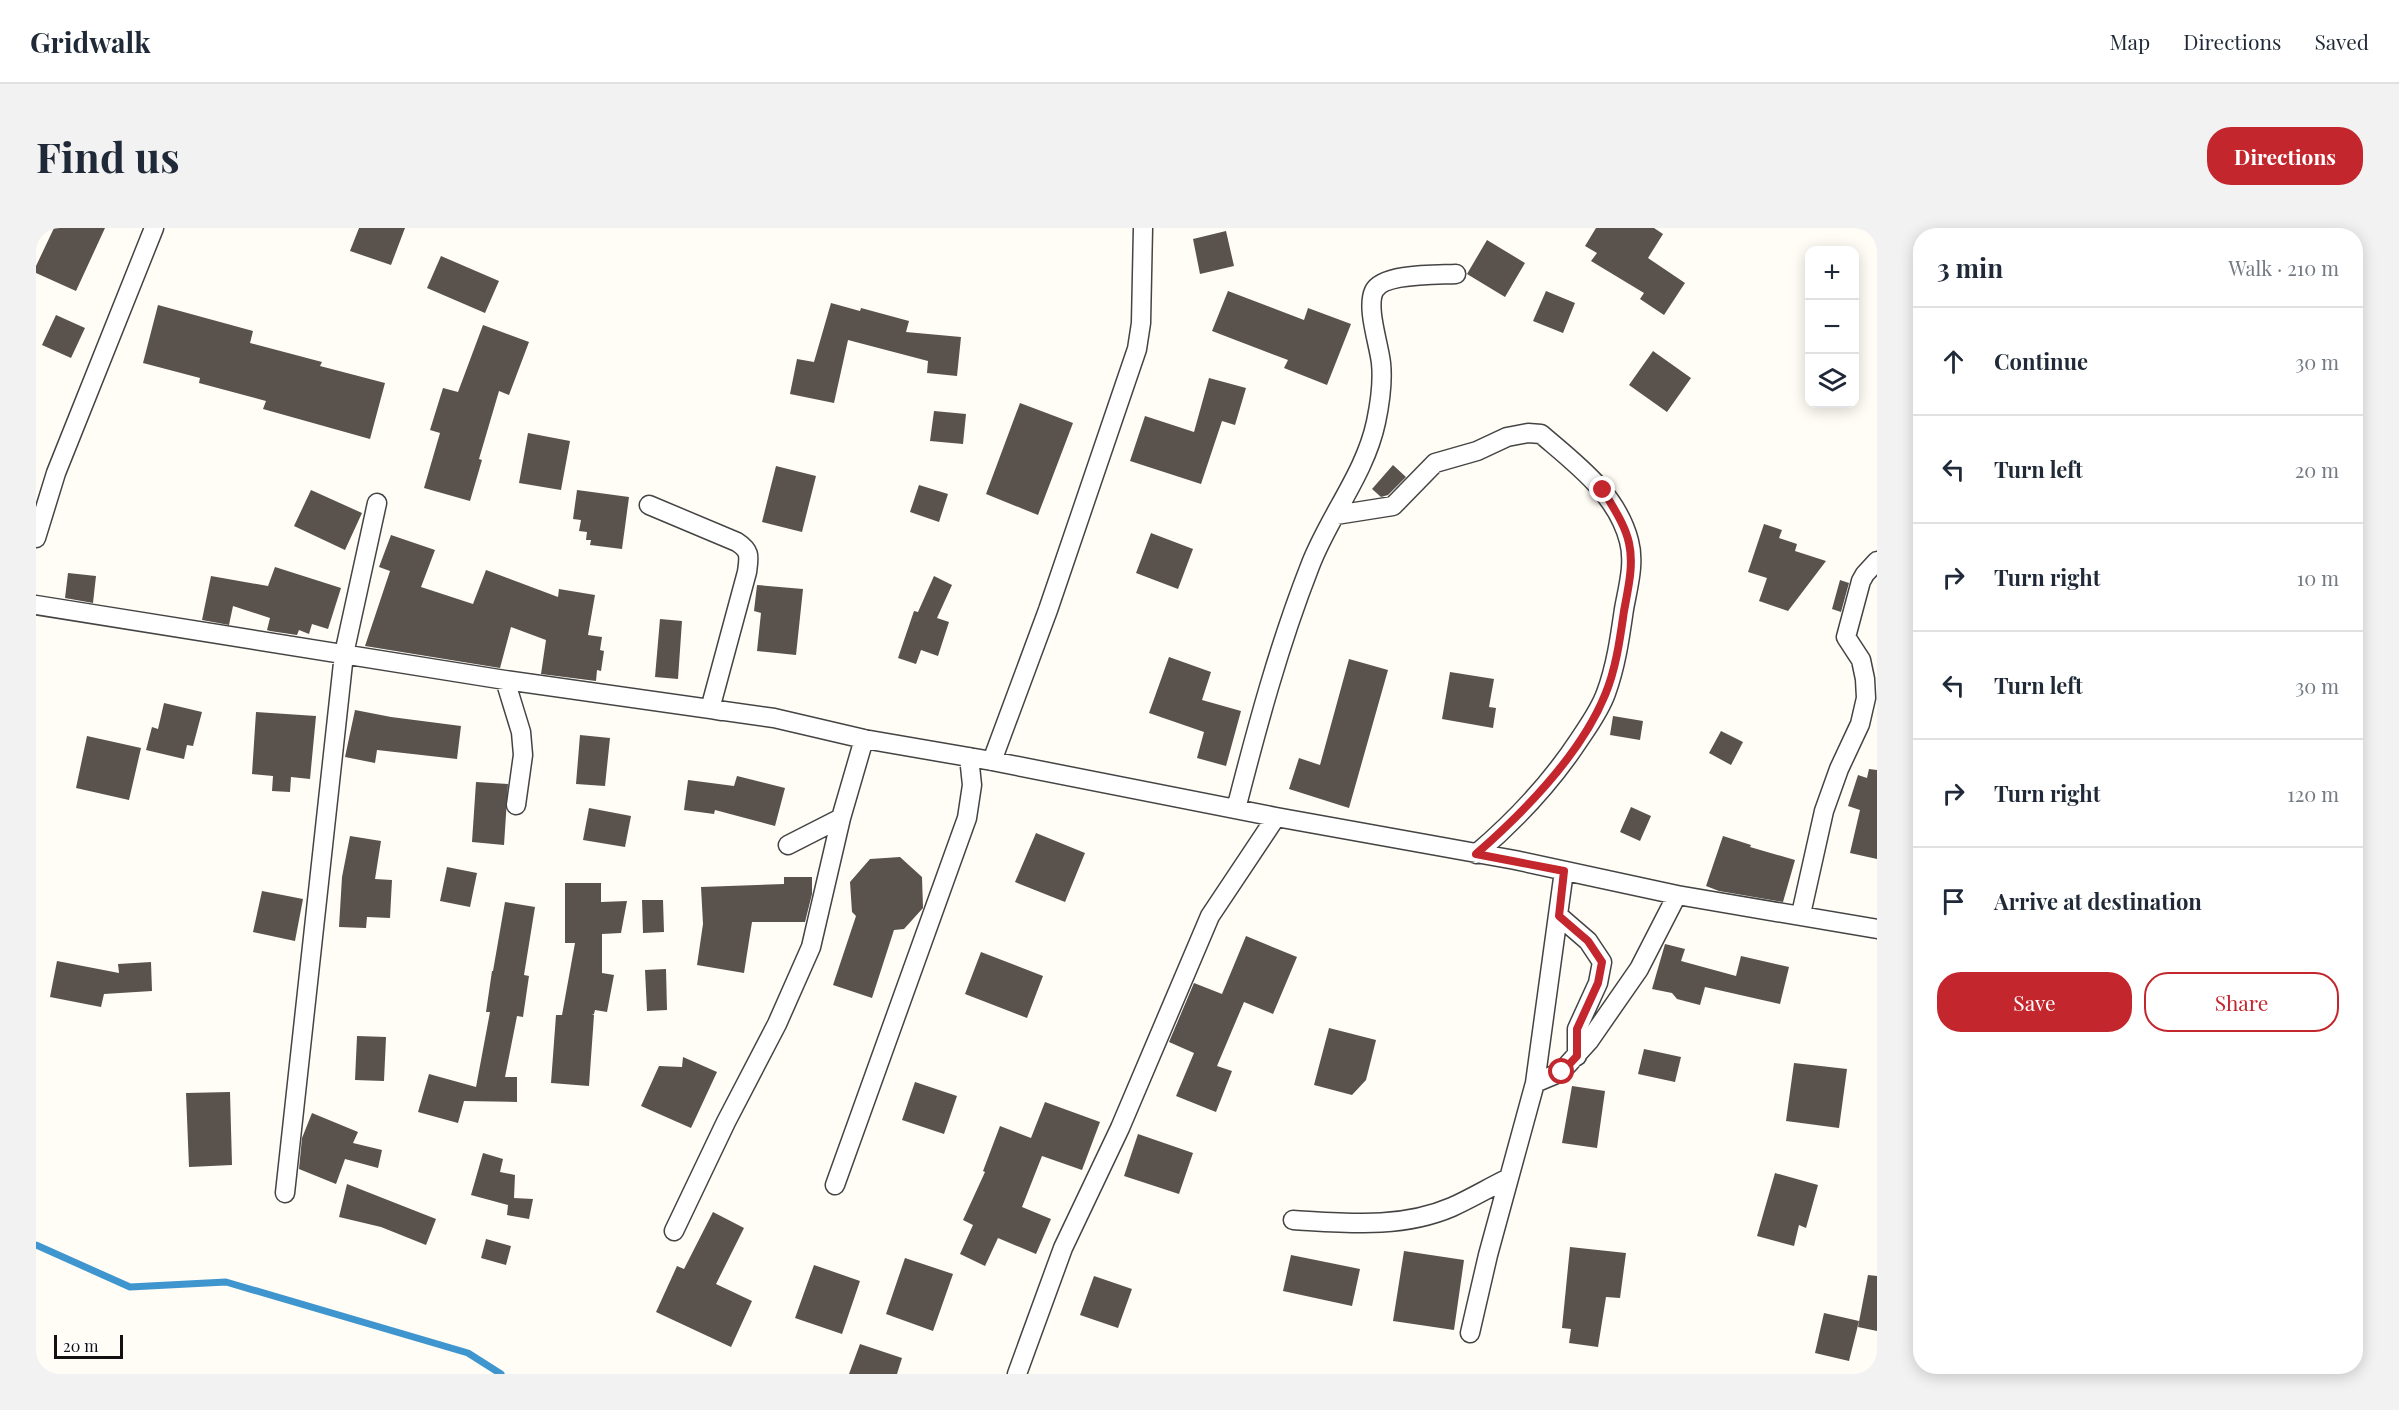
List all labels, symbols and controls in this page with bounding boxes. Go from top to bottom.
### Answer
text: Gridwalk [30,23,151,60]
text: Map [2109,27,2150,55]
text: Directions [2183,27,2281,55]
text: Saved [2314,27,2369,55]
button: Directions [2207,127,2363,185]
text: Find us [36,128,180,184]
map controls [1805,246,1859,408]
button: + [1805,246,1859,300]
text: 3 min [1937,250,2003,285]
text: Walk · 210 m [2229,254,2339,281]
button: − [1805,300,1859,354]
icon: ahead [1937,345,1970,378]
text: Continue [1994,346,2088,376]
text: 30 m [2295,348,2339,375]
button: layers [1805,354,1859,408]
icon: left [1937,453,1970,486]
text: Turn left [1994,454,2083,484]
text: 20 m [2295,456,2339,483]
route end [1589,476,1615,502]
icon: right [1937,561,1970,594]
text: Turn right [1994,562,2100,592]
text: 10 m [2297,564,2339,591]
icon: left [1937,669,1970,702]
text: Turn left [1994,670,2083,700]
text: 30 m [2295,672,2339,699]
icon: right [1937,777,1970,810]
text: Turn right [1994,778,2100,808]
text: 120 m [2287,780,2339,807]
icon: arrive [1937,885,1970,918]
text: Arrive at destination [1994,886,2202,916]
button: Save [1937,972,2132,1032]
button: Share [2144,972,2339,1032]
route start [1548,1058,1574,1084]
scale bar [54,1332,123,1360]
text: 20 m [63,1335,98,1356]

